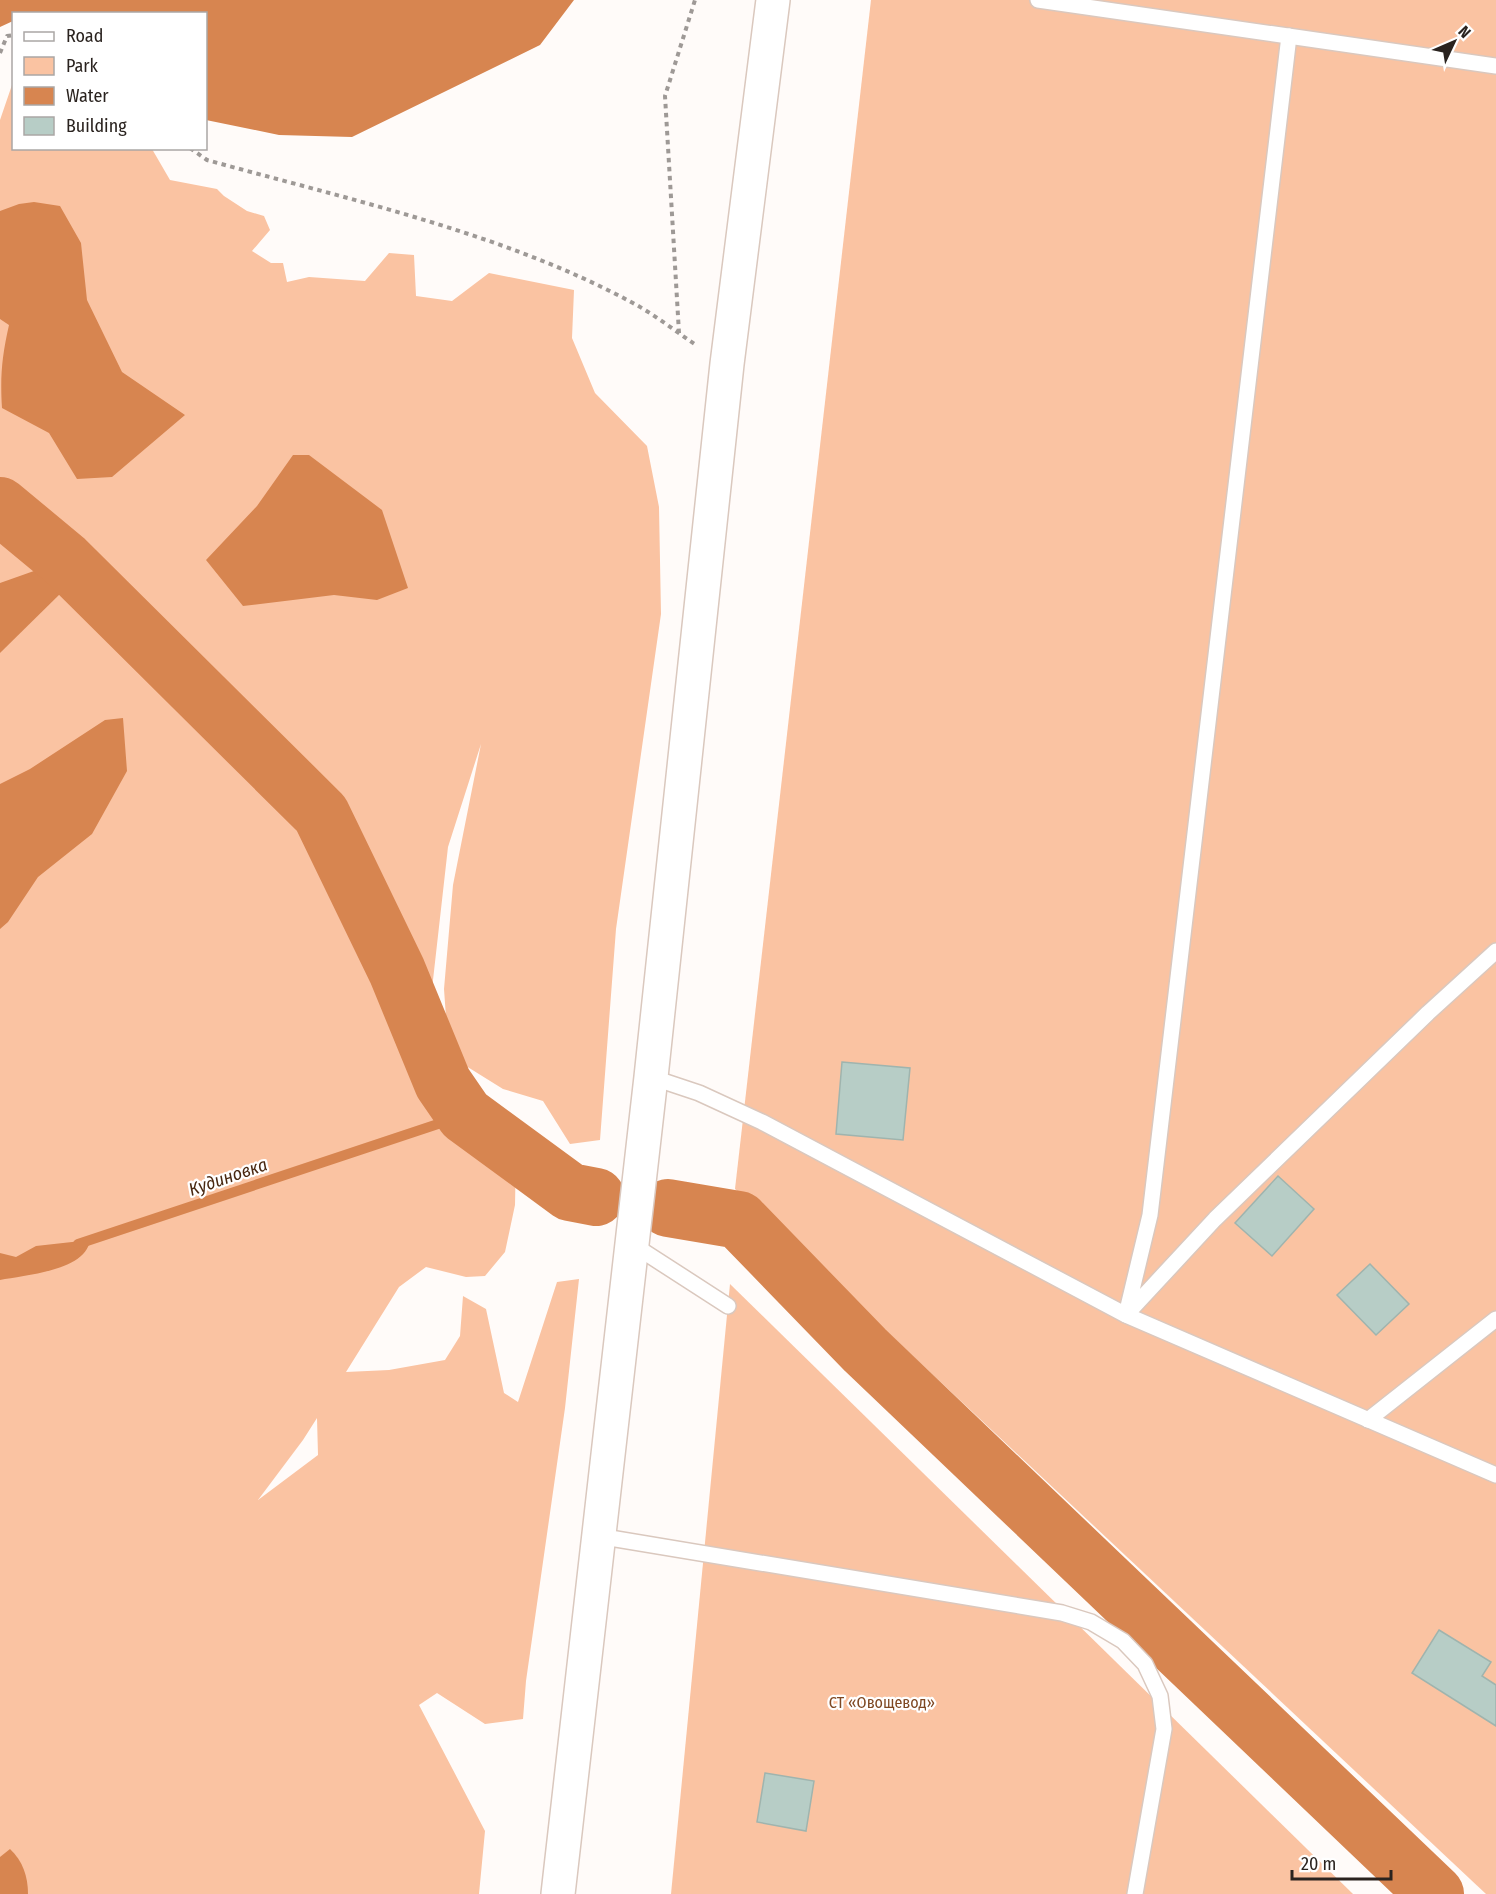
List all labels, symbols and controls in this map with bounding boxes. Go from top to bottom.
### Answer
legend [12,12,207,150]
north arrow [1424,12,1484,72]
text: N [1454,22,1475,42]
text: Road [66,25,103,47]
text: Park [66,55,99,77]
text: Water [66,85,109,107]
text: Building [66,115,127,137]
water label: Кудиновка [186,1153,270,1201]
park label: СТ «Овощевод» [829,1693,935,1712]
scale bar [1292,1843,1391,1881]
text: 20 m [1301,1853,1336,1875]

